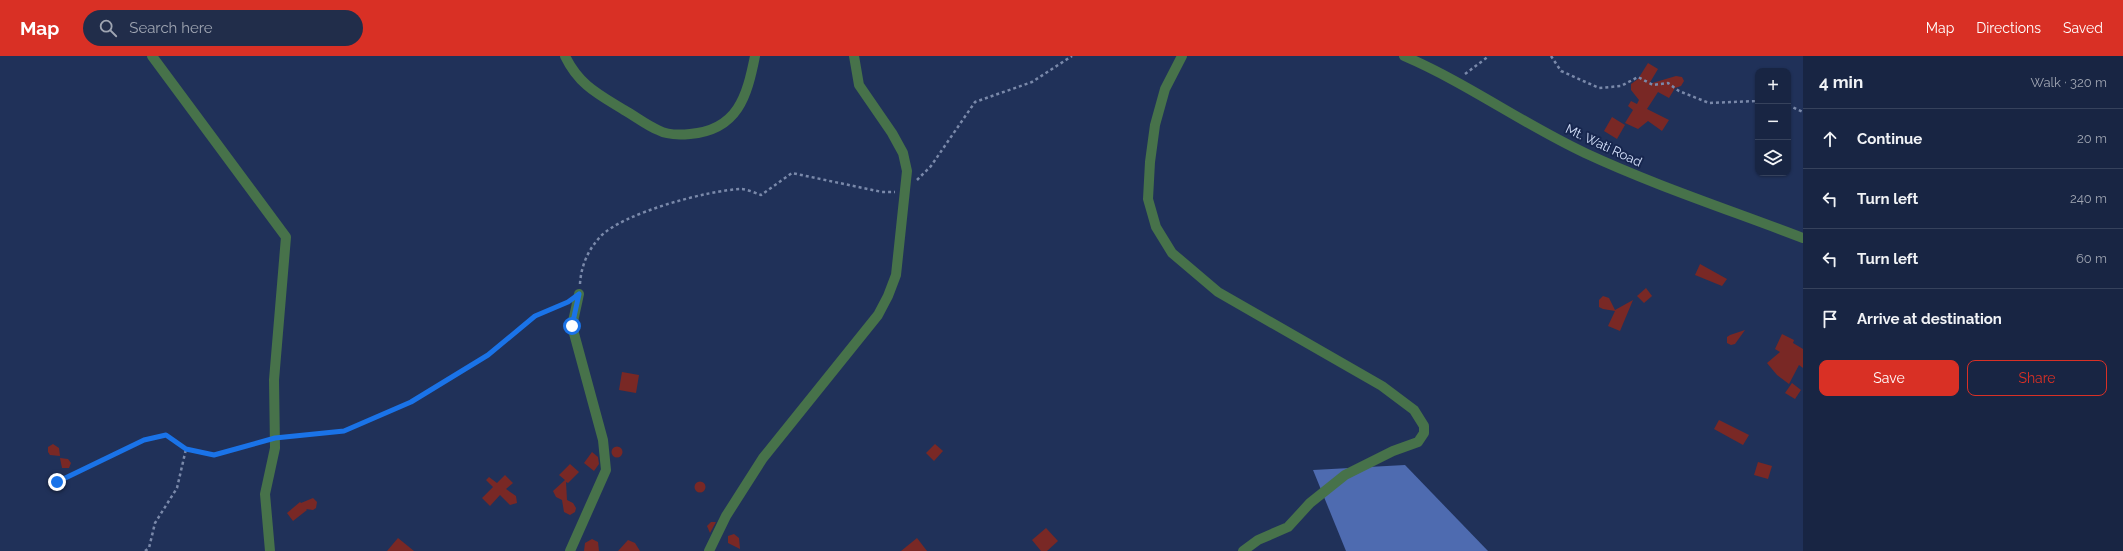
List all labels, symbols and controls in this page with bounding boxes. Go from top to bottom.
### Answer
search box [83,10,363,46]
text: Map [20,17,59,39]
icon: search [97,17,119,39]
text: Search here [129,19,213,37]
text: Map [1926,20,1954,36]
text: Directions [1976,20,2041,36]
text: Saved [2063,20,2103,36]
map controls [1755,68,1791,176]
button: + [1755,68,1791,104]
text: 4 min [1819,72,1863,92]
text: Walk · 320 m [2031,75,2107,90]
button: − [1755,104,1791,140]
street label: Mt. Wati Road [1563,121,1644,170]
icon: ahead [1819,128,1841,150]
text: Continue [1857,130,1922,148]
text: 20 m [2077,131,2107,146]
button: layers [1755,140,1791,176]
icon: left [1819,188,1841,210]
text: Turn left [1857,190,1918,208]
text: 240 m [2070,191,2107,206]
icon: left [1819,248,1841,270]
text: Turn left [1857,250,1918,268]
text: 60 m [2076,251,2107,266]
icon: arrive [1819,308,1841,330]
text: Arrive at destination [1857,310,2002,328]
route start [563,317,581,335]
button: Save [1819,360,1959,396]
button: Share [1967,360,2107,396]
route end [48,473,66,491]

